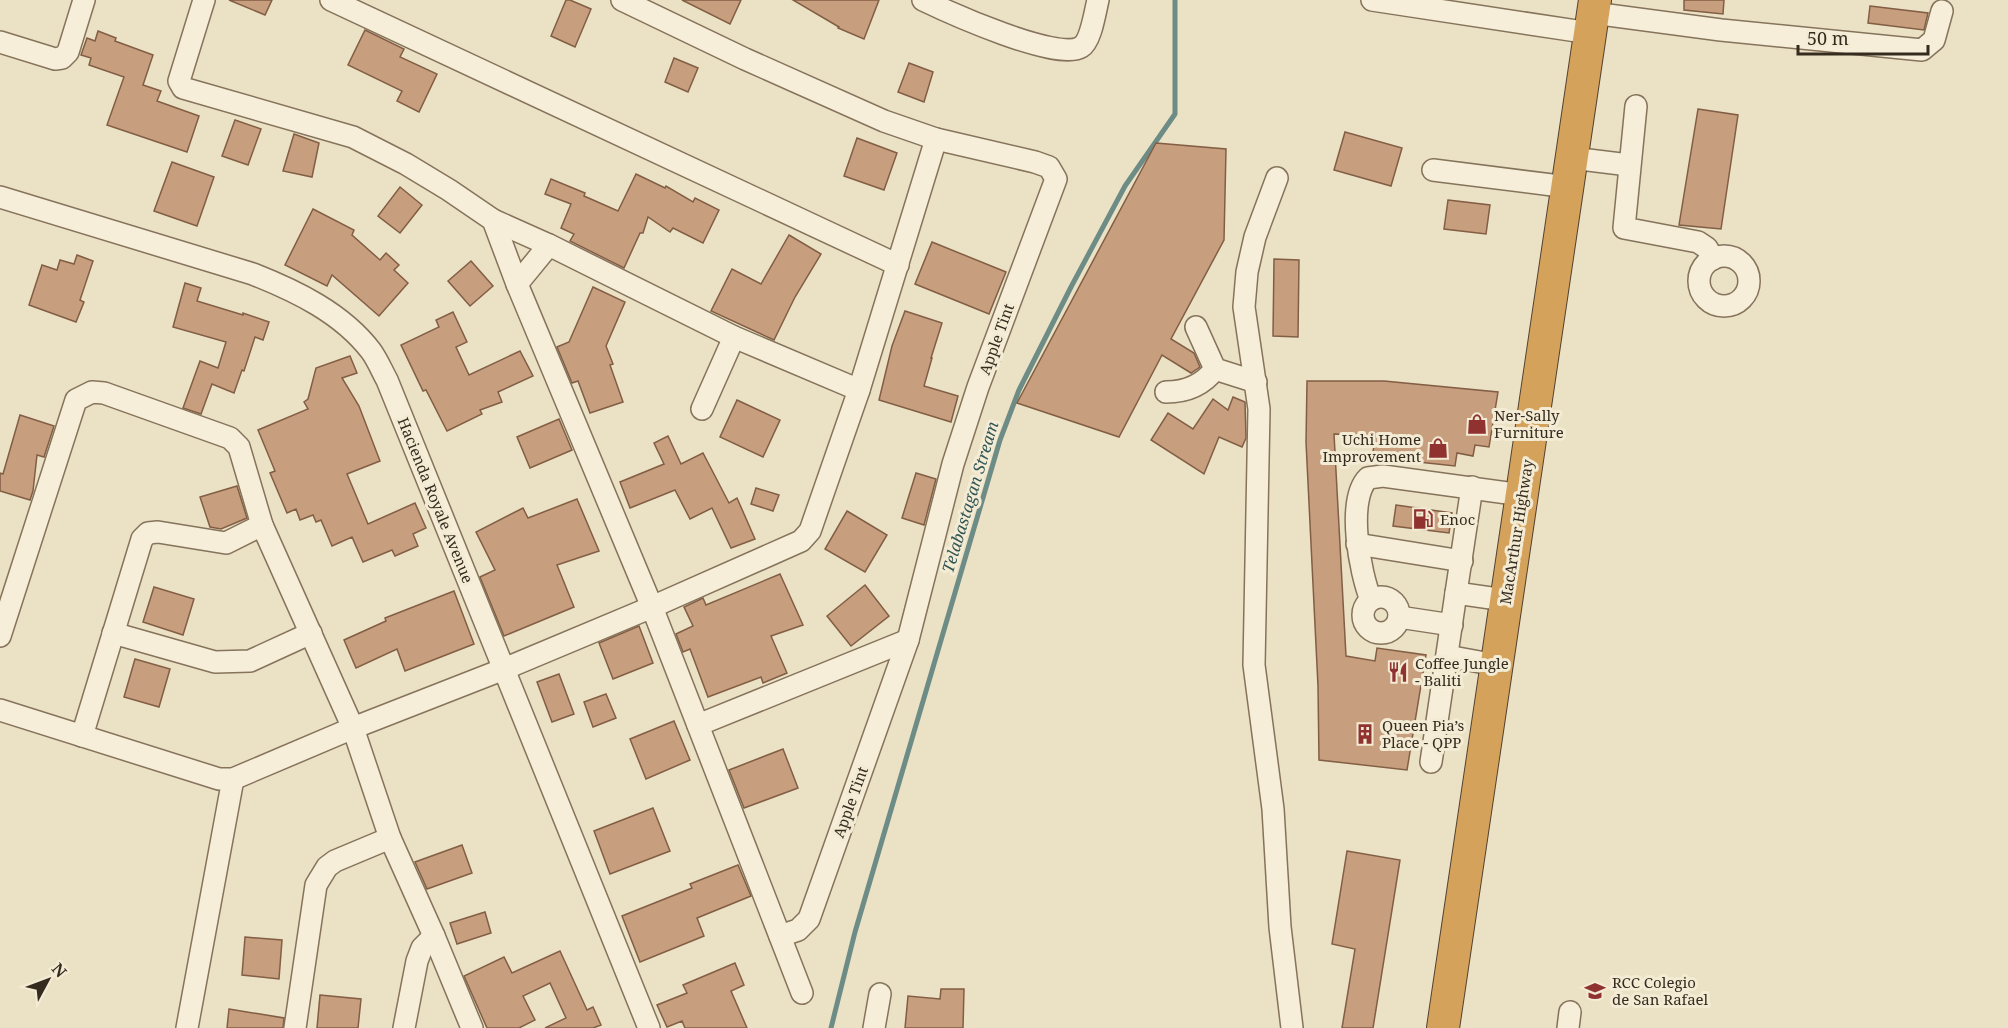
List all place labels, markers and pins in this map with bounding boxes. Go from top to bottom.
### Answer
place label: Ner-Sally Furniture [1494,405,1564,442]
shop icon: Ner-Sally Furniture [1465,412,1489,436]
place label: Uchi Home Improvement [1323,429,1421,466]
shop icon: Uchi Home Improvement [1426,436,1450,460]
fuel station icon: Enoc [1411,507,1435,531]
place label: Enoc [1440,509,1475,529]
place label: Coffee Jungle - Baliti [1415,653,1509,690]
restaurant icon: Coffee Jungle - Baliti [1386,660,1410,684]
place label: Queen Pia’s Place - QPP [1382,715,1465,752]
building icon: Queen Pia’s Place - QPP [1353,722,1377,746]
place label: RCC Colegio de San Rafael [1612,972,1709,1009]
school or university icon: RCC Colegio de San Rafael [1583,979,1607,1003]

